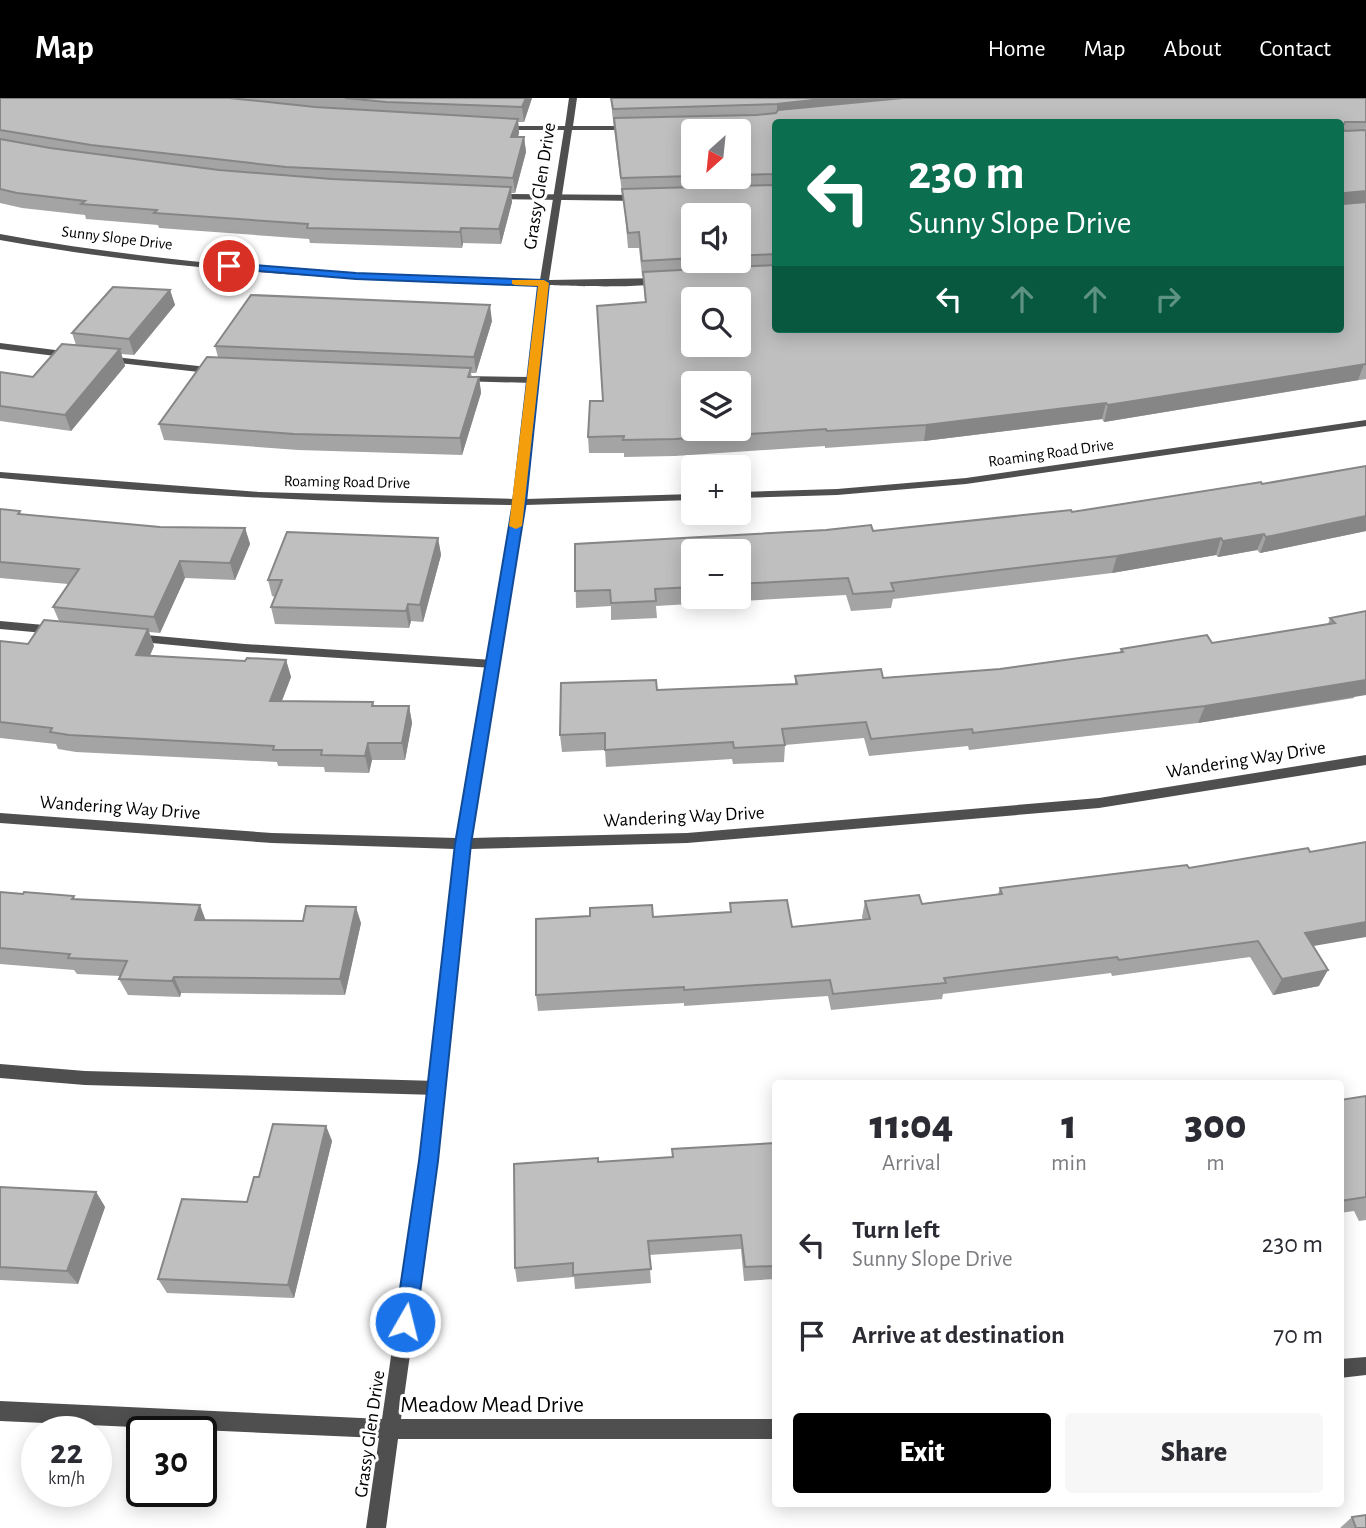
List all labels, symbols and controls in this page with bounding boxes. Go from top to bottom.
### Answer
text: Map [35,32,94,65]
text: Home [988,37,1046,61]
text: Map [1084,37,1126,61]
text: About [1164,37,1221,61]
text: Contact [1259,37,1331,61]
north arrow [681,119,751,189]
map controls [681,119,751,609]
street label: Grassy Glen Drive [521,121,559,251]
icon: left [793,147,884,238]
text: 230 m [908,149,1025,198]
button: sound [681,203,751,273]
text: Sunny Slope Drive [908,207,1131,239]
street label: Sunny Slope Drive [60,223,173,254]
pin [199,236,259,296]
icon: arrive [210,247,248,285]
icon: left [930,280,968,318]
icon: ahead [1003,280,1041,318]
icon: ahead [1076,280,1114,318]
icon: right [1149,280,1187,318]
button: search [681,287,751,357]
button: layers [681,371,751,441]
street label: Roaming Road Drive [987,436,1115,470]
button: + [681,455,751,525]
street label: Roaming Road Drive [284,473,410,491]
button: − [681,539,751,609]
street label: Wandering Way Drive [1165,738,1327,782]
street label: Wandering Way Drive [39,793,201,823]
street label: Wandering Way Drive [603,803,765,831]
text: 11:04 [870,1104,953,1146]
text: 1 [1061,1104,1077,1146]
text: 300 [1184,1104,1246,1146]
text: Arrival [882,1152,941,1175]
text: min [1051,1152,1087,1175]
text: m [1206,1152,1225,1175]
text: Turn left [852,1217,940,1243]
icon: left [793,1226,831,1264]
text: 230 m [1262,1231,1323,1257]
text: Sunny Slope Drive [852,1248,1013,1271]
position arrow [368,1285,442,1359]
icon: arrive [793,1317,831,1355]
text: Arrive at destination [852,1322,1065,1348]
text: 70 m [1273,1322,1323,1348]
street label: Grassy Glen Drive [352,1369,388,1499]
street label: Meadow Mead Drive [400,1394,584,1417]
button: Exit [793,1413,1051,1493]
button: Share [1065,1413,1323,1493]
speed limit sign: 30 [126,1416,217,1507]
text: 22 [50,1435,83,1470]
text: km/h [48,1470,85,1488]

